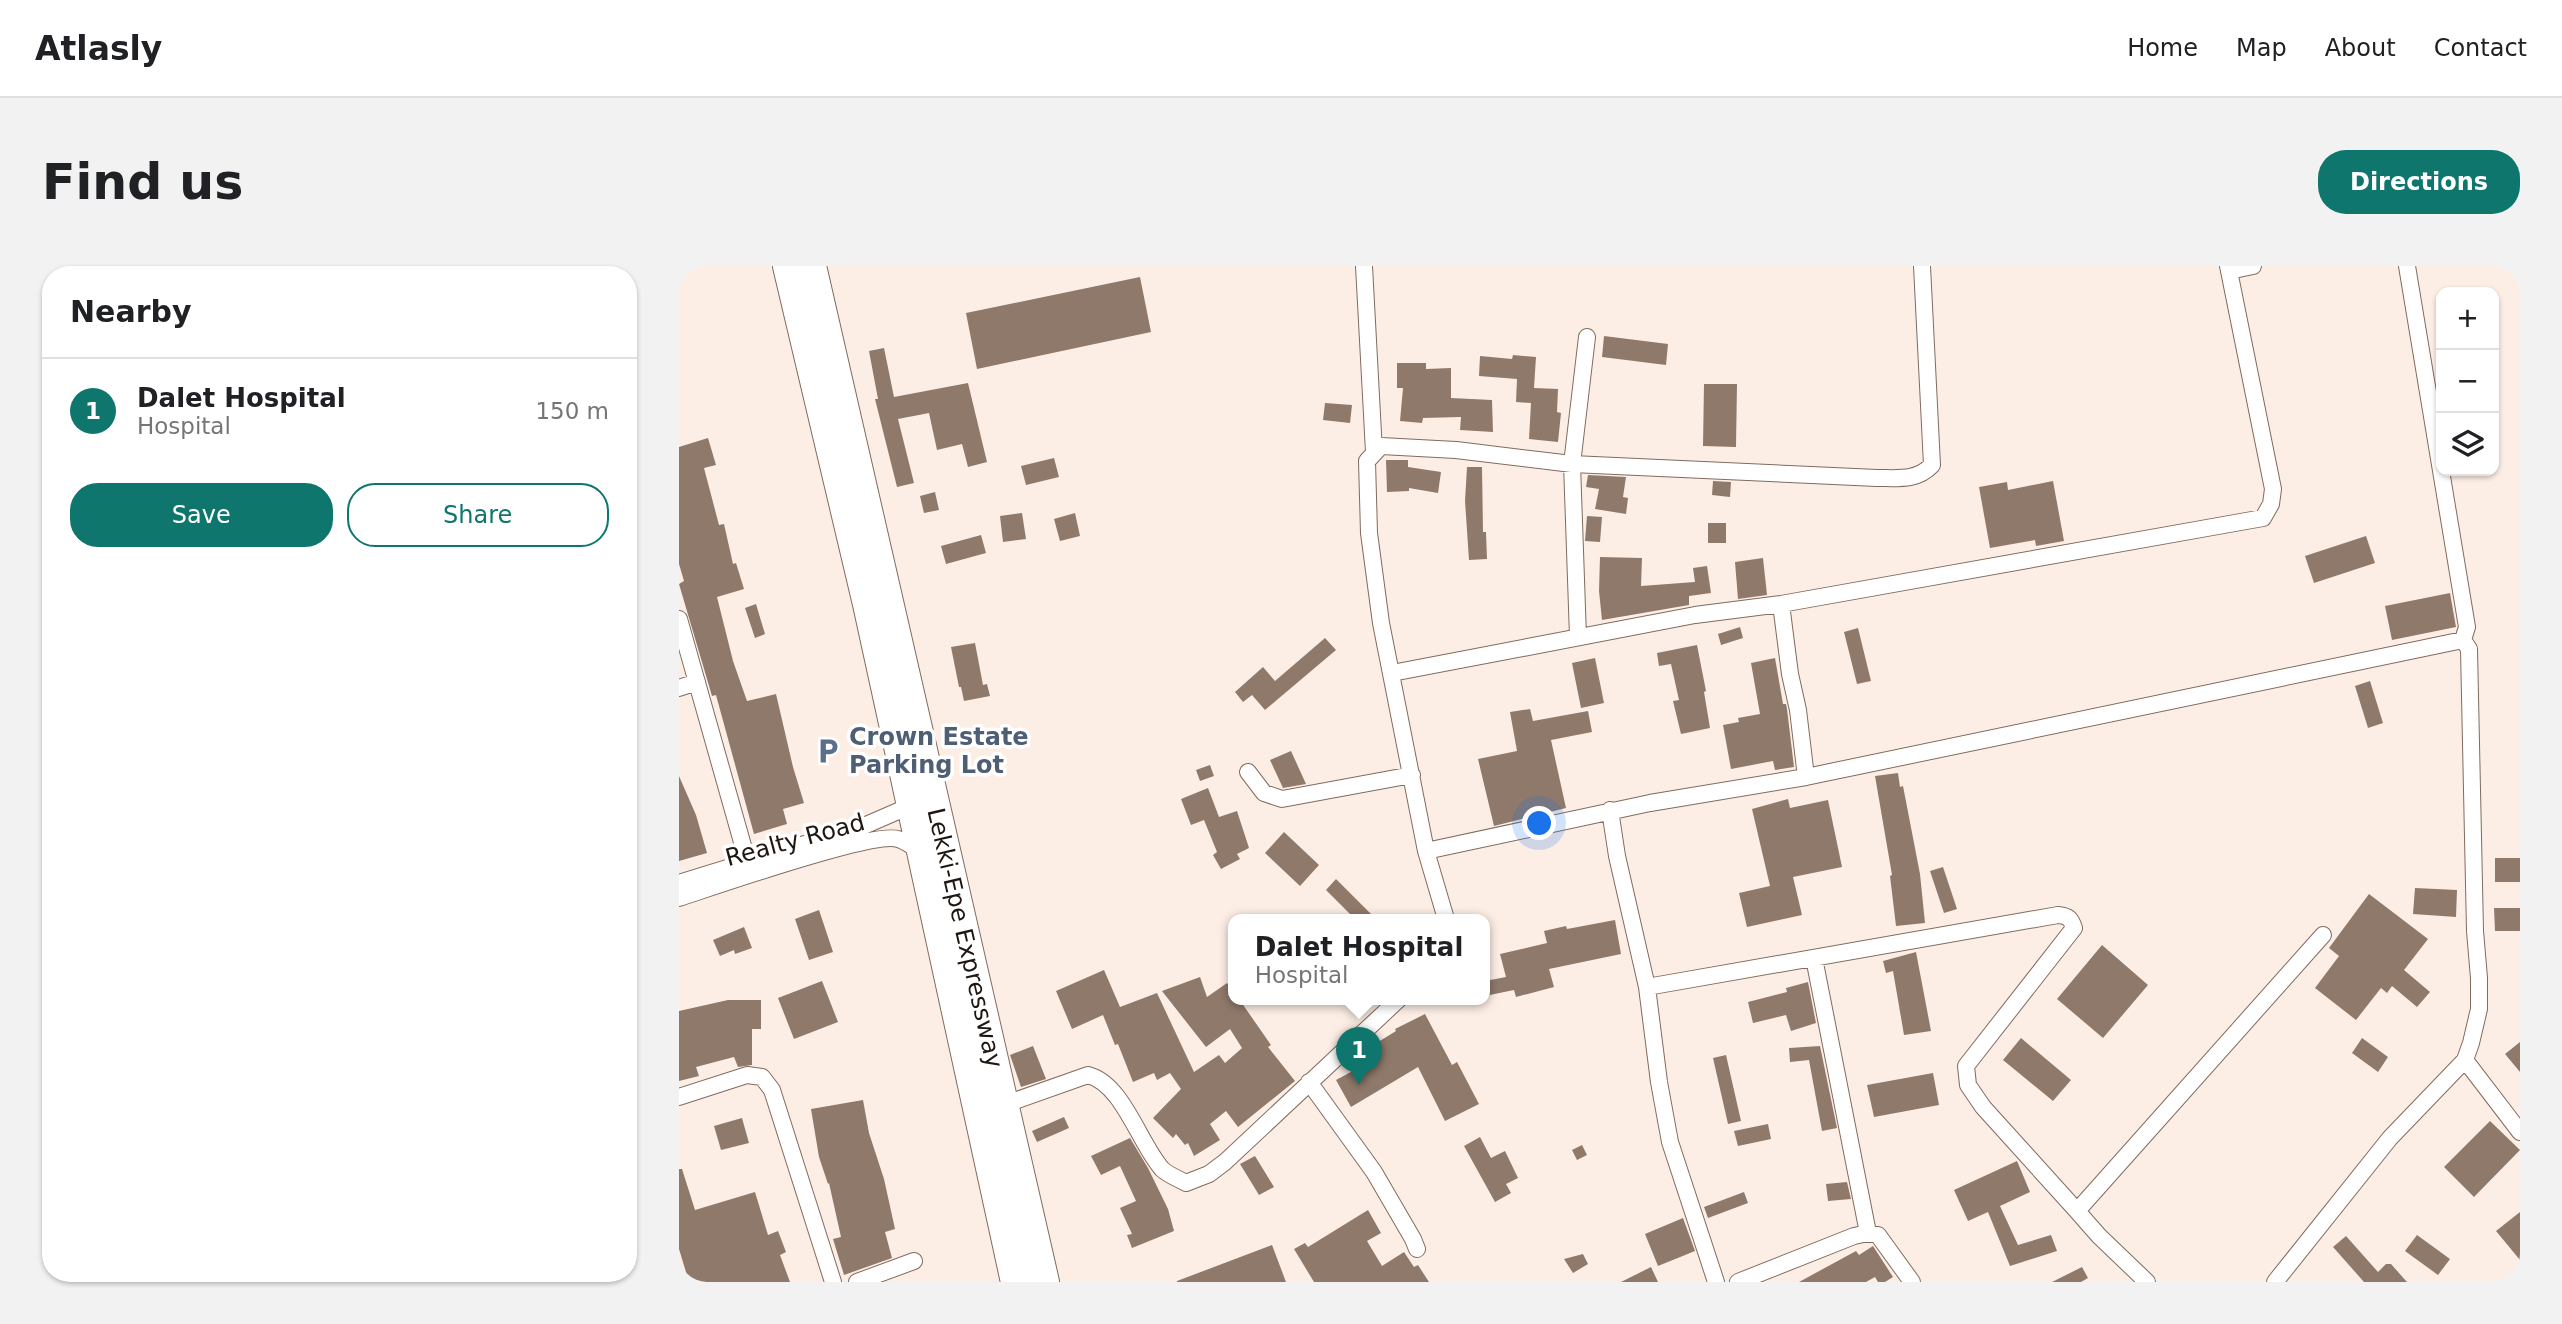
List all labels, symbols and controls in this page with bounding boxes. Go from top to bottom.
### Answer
text: Atlasly [35,29,162,68]
text: Home [2127,34,2198,62]
text: Map [2236,34,2287,62]
text: About [2325,34,2396,62]
text: Contact [2434,34,2527,62]
button: Directions [2318,150,2520,214]
text: Find us [42,154,243,211]
map controls [2436,287,2499,476]
button: + [2436,287,2499,350]
text: Nearby [70,294,192,329]
button: − [2436,350,2499,413]
text: Dalet Hospital [137,383,346,413]
text: 1 [85,398,101,424]
text: 150 m [535,398,609,424]
text: Hospital [137,413,231,439]
button: layers [2436,413,2499,476]
button: Save [70,483,333,547]
button: Share [347,483,609,547]
place label: Crown Estate Parking Lot [849,723,1029,779]
parking icon: Crown Estate Parking Lot [813,736,843,766]
street label: Lekki-Epe Expressway [921,805,1009,1071]
your location [1522,806,1556,840]
street label: Realty Road [722,808,868,872]
popup [1228,914,1490,1005]
text: Dalet Hospital [1255,932,1463,962]
text: Hospital [1255,962,1349,988]
pin: 1 [1336,1027,1382,1085]

